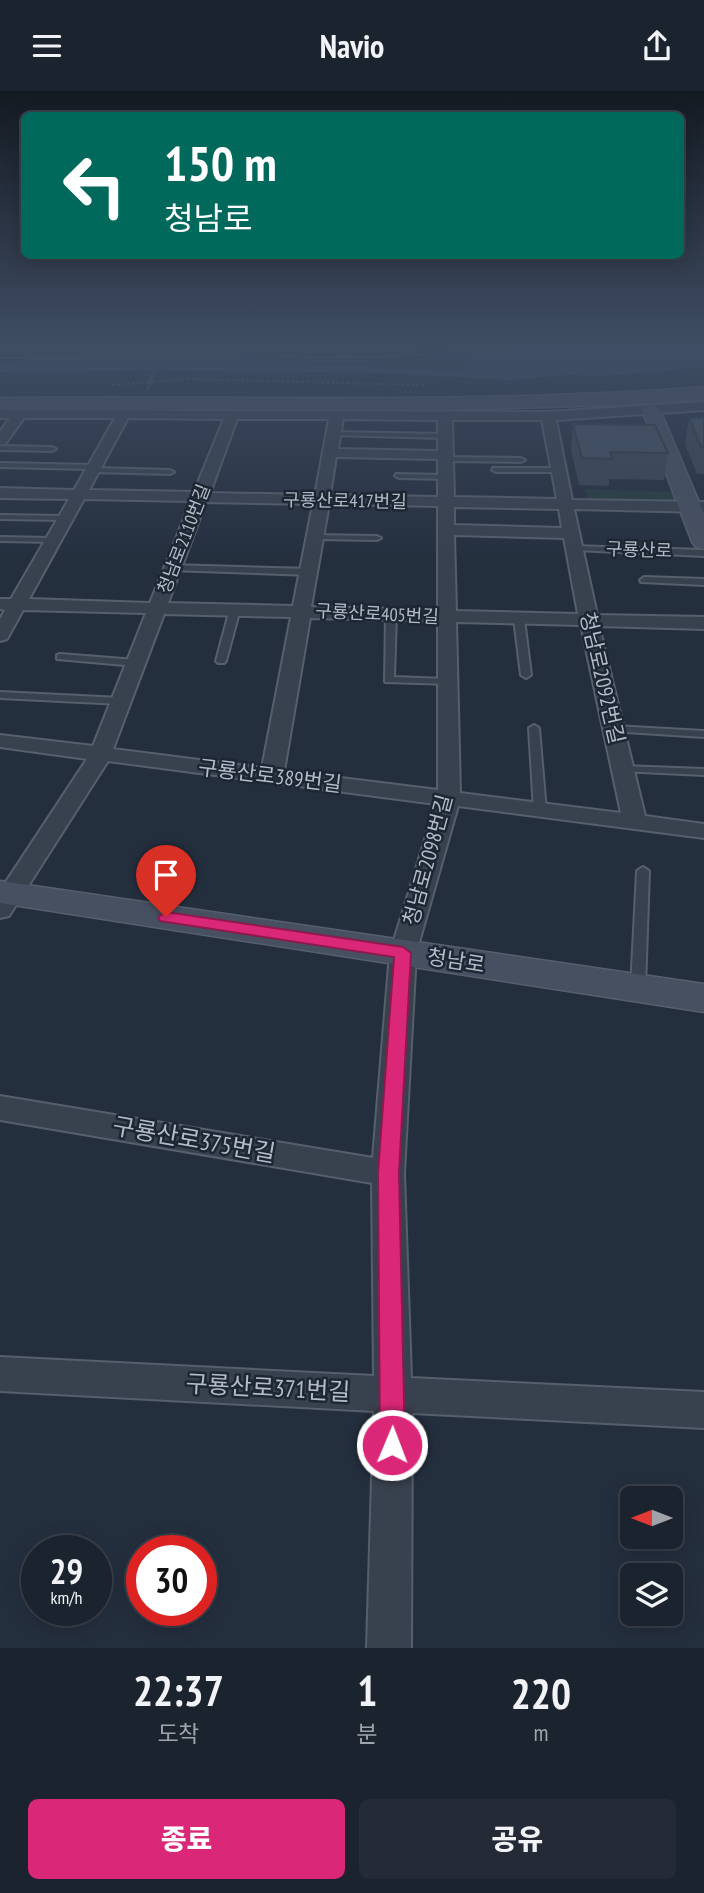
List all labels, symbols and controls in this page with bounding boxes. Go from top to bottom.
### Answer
text: Navio [320,25,384,67]
icon: menu [28,27,66,65]
icon: share [638,27,676,65]
text: 150 m [164,131,277,195]
icon: left [49,140,140,231]
text: 청남로 [164,197,252,239]
street label: 청남로2110번길 [152,481,215,597]
street label: 구룡산로417번길 [283,488,407,513]
street label: 구룡산로 [606,537,673,562]
street label: 구룡산로405번길 [315,599,439,628]
street label: 청남로2092번길 [574,609,631,746]
street label: 구룡산로389번길 [197,753,343,798]
street label: 청남로2098번길 [397,791,458,928]
pin [136,845,196,917]
icon: arrive [147,856,185,894]
street label: 청남로 [425,943,487,978]
street label: 구룡산로375번길 [110,1110,278,1169]
street label: 구룡산로371번길 [185,1368,351,1407]
position arrow [355,1408,429,1482]
north arrow [620,1486,682,1549]
map controls [620,1486,683,1626]
speed limit sign: 30 [126,1535,217,1626]
text: 29 [50,1548,83,1594]
button: layers [620,1563,683,1626]
text: km/h [51,1586,82,1609]
text: 22:37 [133,1663,224,1718]
text: 1 [357,1663,377,1718]
text: 220 [511,1666,571,1721]
text: m [533,1718,548,1747]
text: 도착 [157,1719,200,1748]
text: 분 [357,1719,378,1748]
button: 종료 [28,1799,345,1879]
button: 공유 [359,1799,676,1879]

